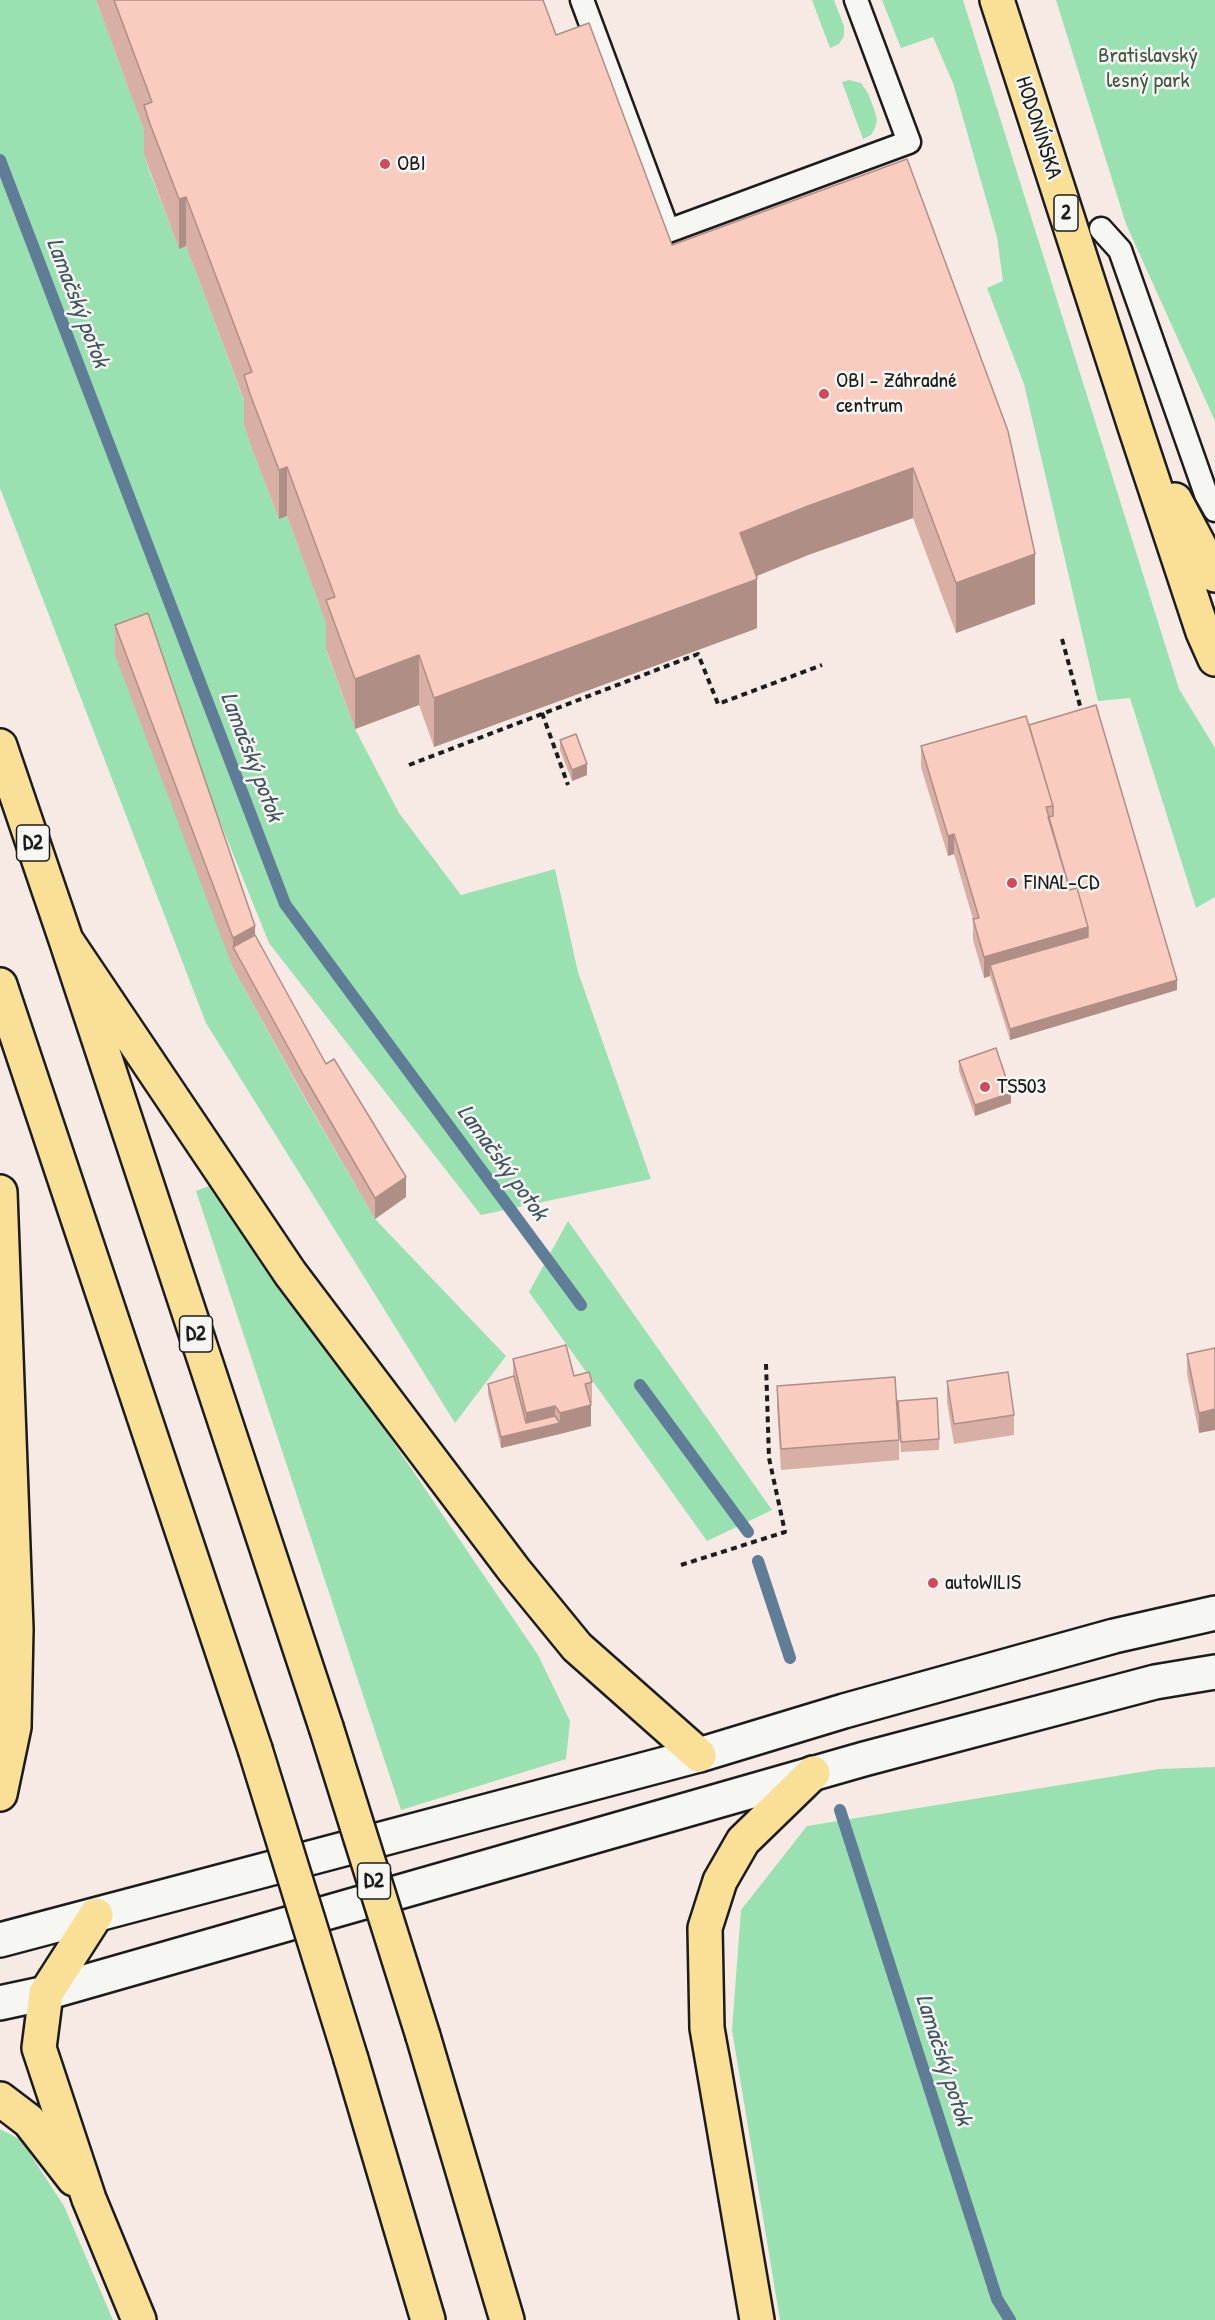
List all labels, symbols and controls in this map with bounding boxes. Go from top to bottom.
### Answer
park label: Bratislavský lesný park [1098,43,1198,94]
street label: HODONÍNSKA [1009,73,1067,183]
place label: OBI [397,151,426,177]
marker: OBI [378,157,392,171]
road number: 2 [1054,195,1078,231]
water label: Lamačský potok [39,234,115,372]
place label: OBI - Záhradné centrum [836,368,957,420]
marker: OBI - Záhradné centrum [817,387,831,401]
water label: Lamačský potok [213,688,289,826]
road number: D2 [16,825,50,861]
place label: FINAL-CD [1024,870,1099,896]
marker: FINAL-CD [1005,876,1019,890]
place label: TS503 [997,1074,1046,1100]
marker: TS503 [978,1080,992,1094]
water label: Lamačský potok [450,1099,554,1227]
road number: D2 [180,1316,212,1352]
place label: autoWILIS [945,1570,1021,1596]
marker: autoWILIS [926,1576,940,1590]
road number: D2 [358,1863,391,1899]
water label: Lamačský potok [908,1991,978,2129]

